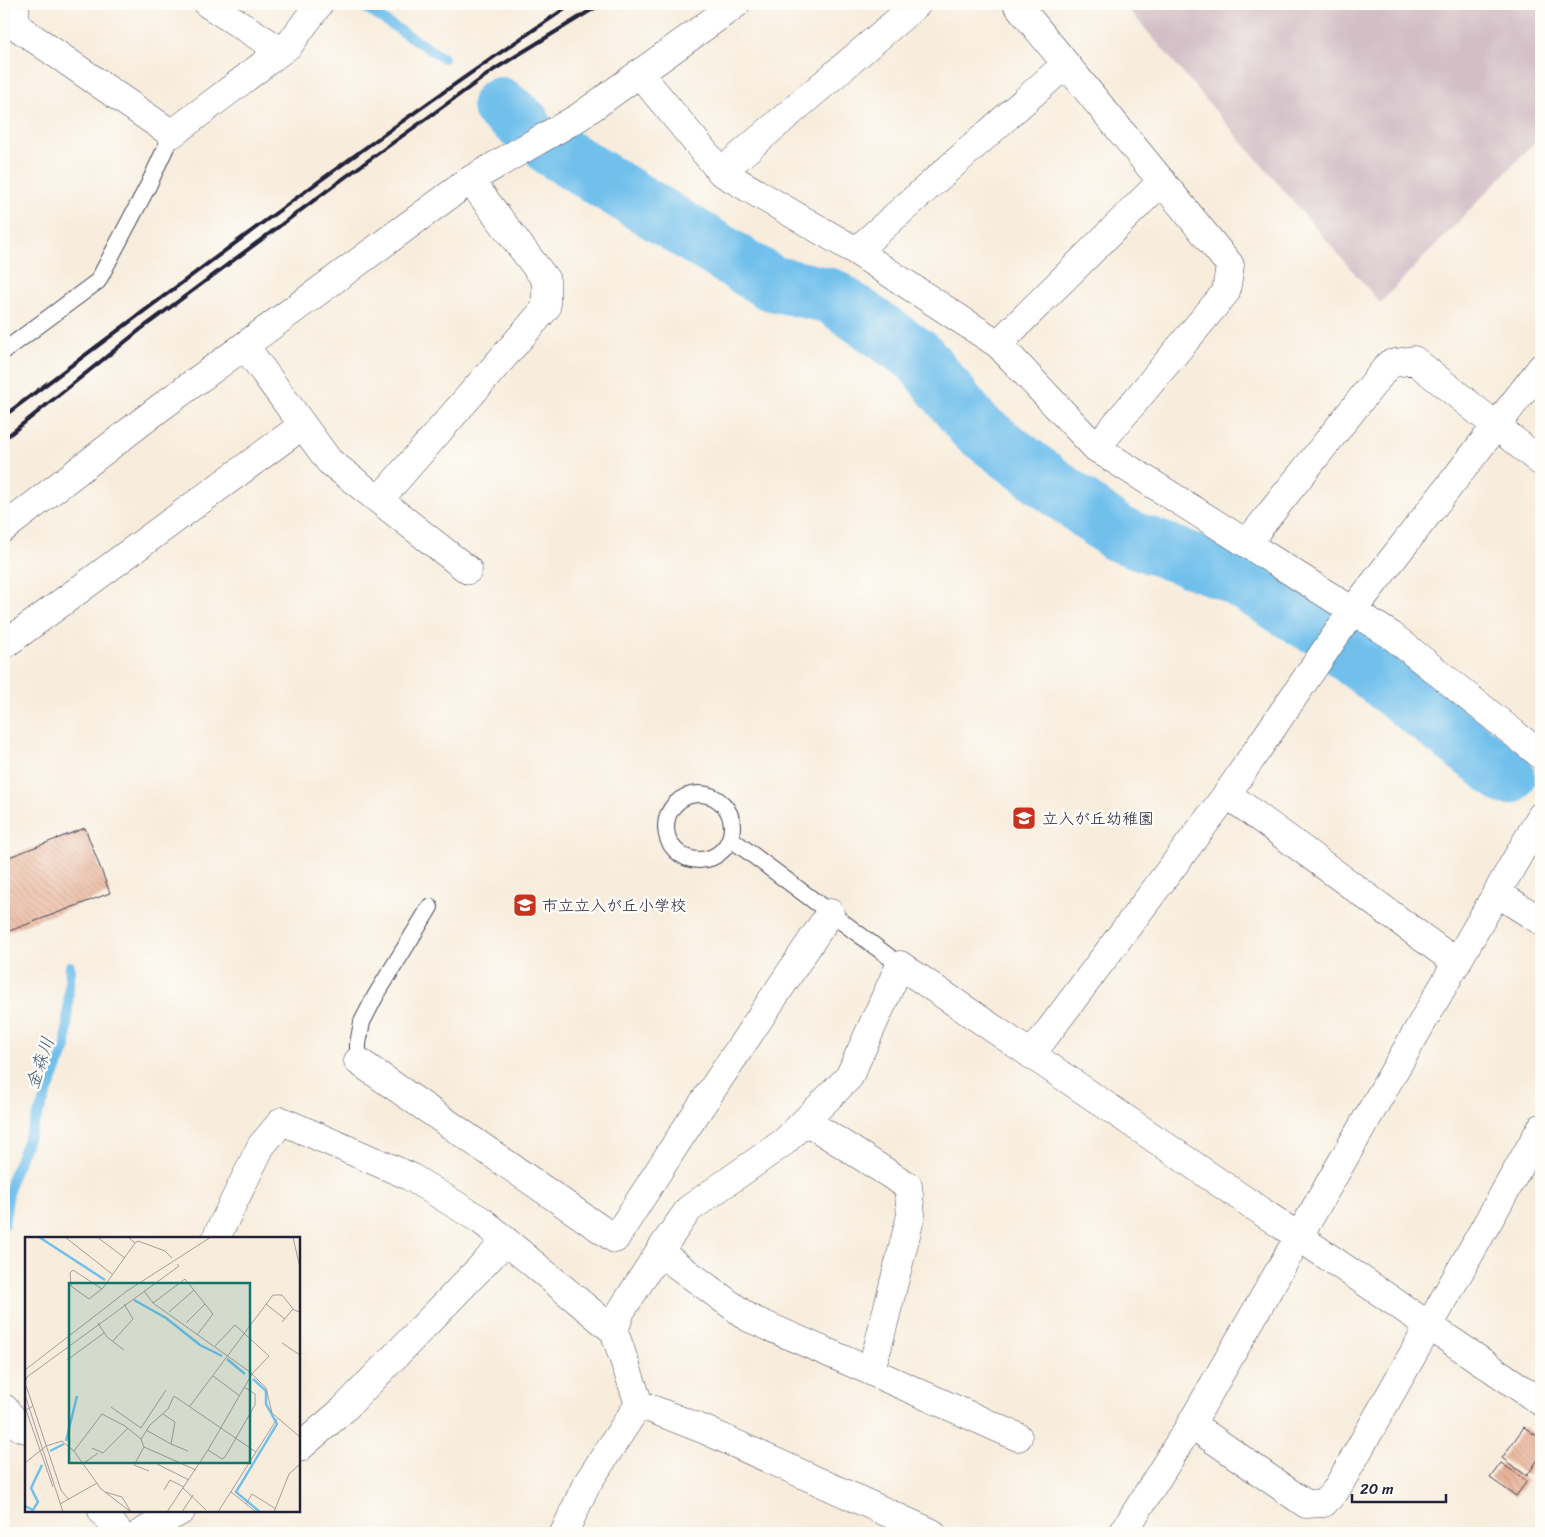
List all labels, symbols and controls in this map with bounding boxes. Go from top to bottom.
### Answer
place label: 立入が丘幼稚園 [1042,804,1154,833]
school or university icon: 立入が丘幼稚園 [1011,805,1037,831]
place label: 市立立入が丘小学校 [542,891,686,920]
school or university icon: 市立立入が丘小学校 [512,892,538,918]
water label: 金森川 [16,1032,64,1094]
inset map [25,1237,300,1512]
scale bar [1352,1472,1446,1504]
text: 20 m [1360,1476,1394,1502]

